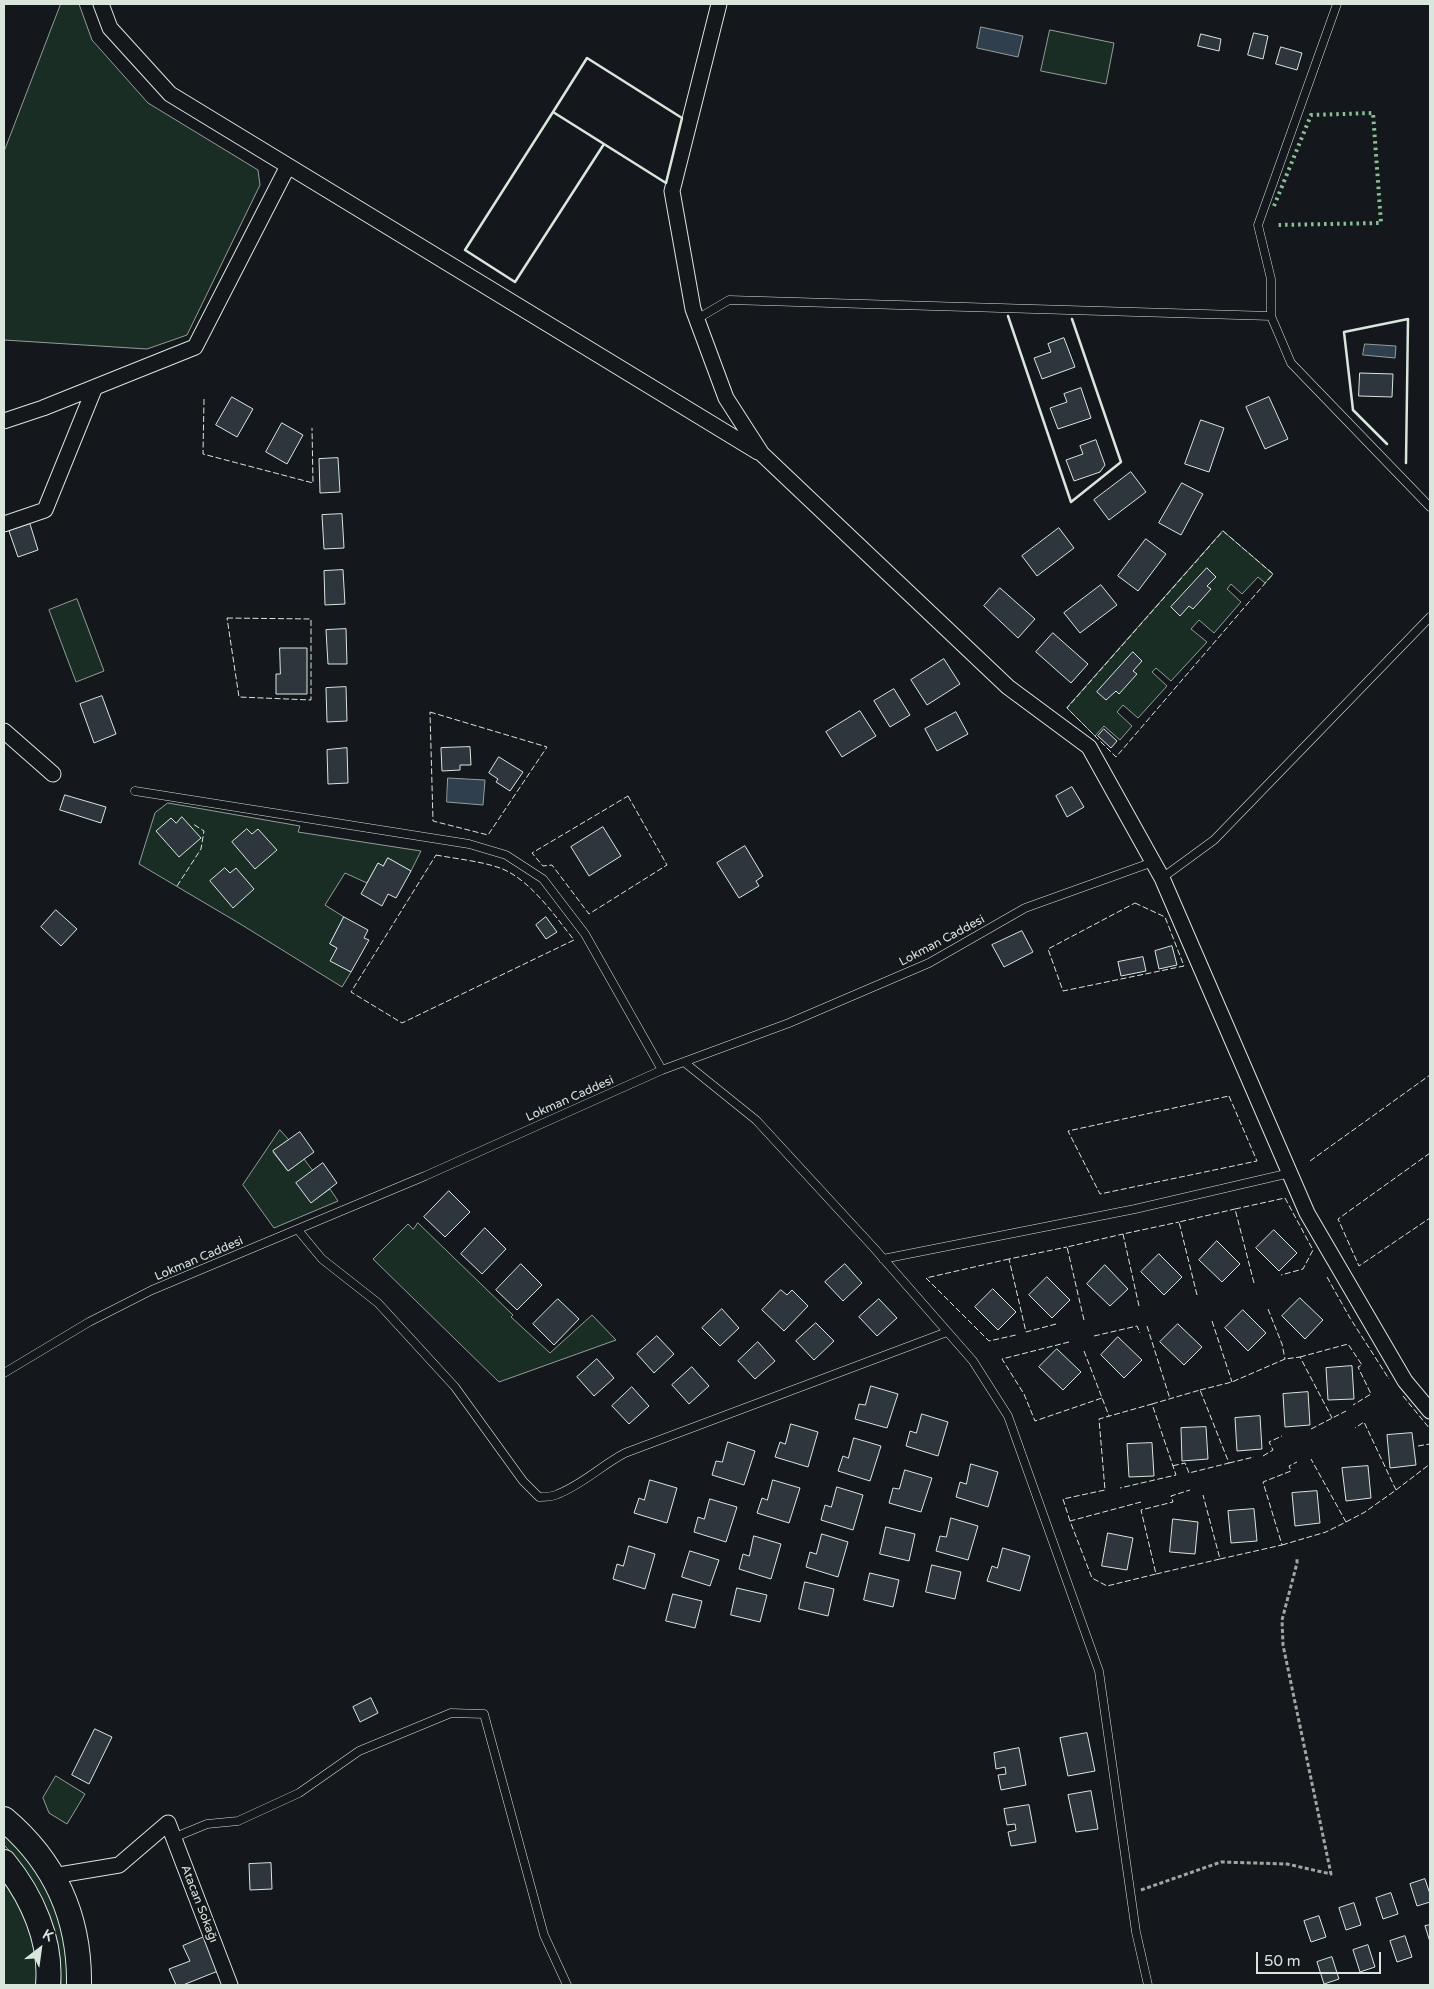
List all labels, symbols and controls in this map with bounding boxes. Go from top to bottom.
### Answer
street label: Lokman Caddesi [897,912,987,970]
street label: Lokman Caddesi [524,1073,616,1125]
street label: Lokman Caddesi [153,1234,245,1284]
street label: Atacan Sokağı [178,1863,220,1945]
north arrow [15,1924,65,1974]
text: K [39,1926,56,1945]
scale bar [1259,1942,1384,1974]
text: 50 m [1264,1952,1301,1970]

